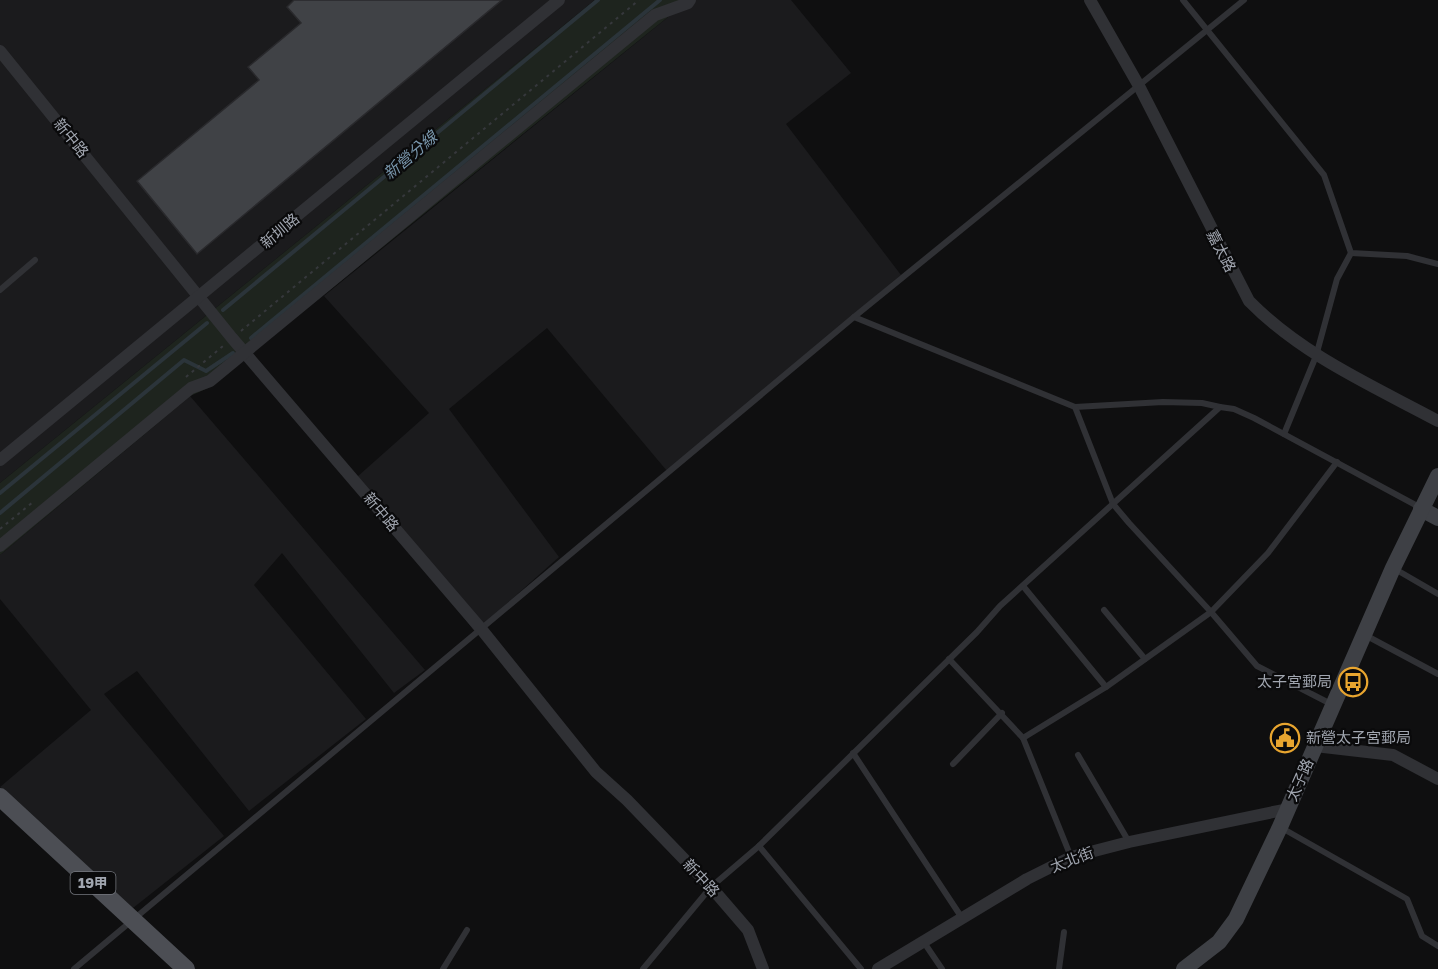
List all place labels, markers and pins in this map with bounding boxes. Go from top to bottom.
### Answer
bus stop icon: 太子宮郵局 [1337,666,1369,698]
place label: 太子宮郵局 [1257,672,1332,690]
public building icon: 新營太子宮郵局 [1269,722,1301,754]
place label: 新營太子宮郵局 [1306,728,1411,746]

